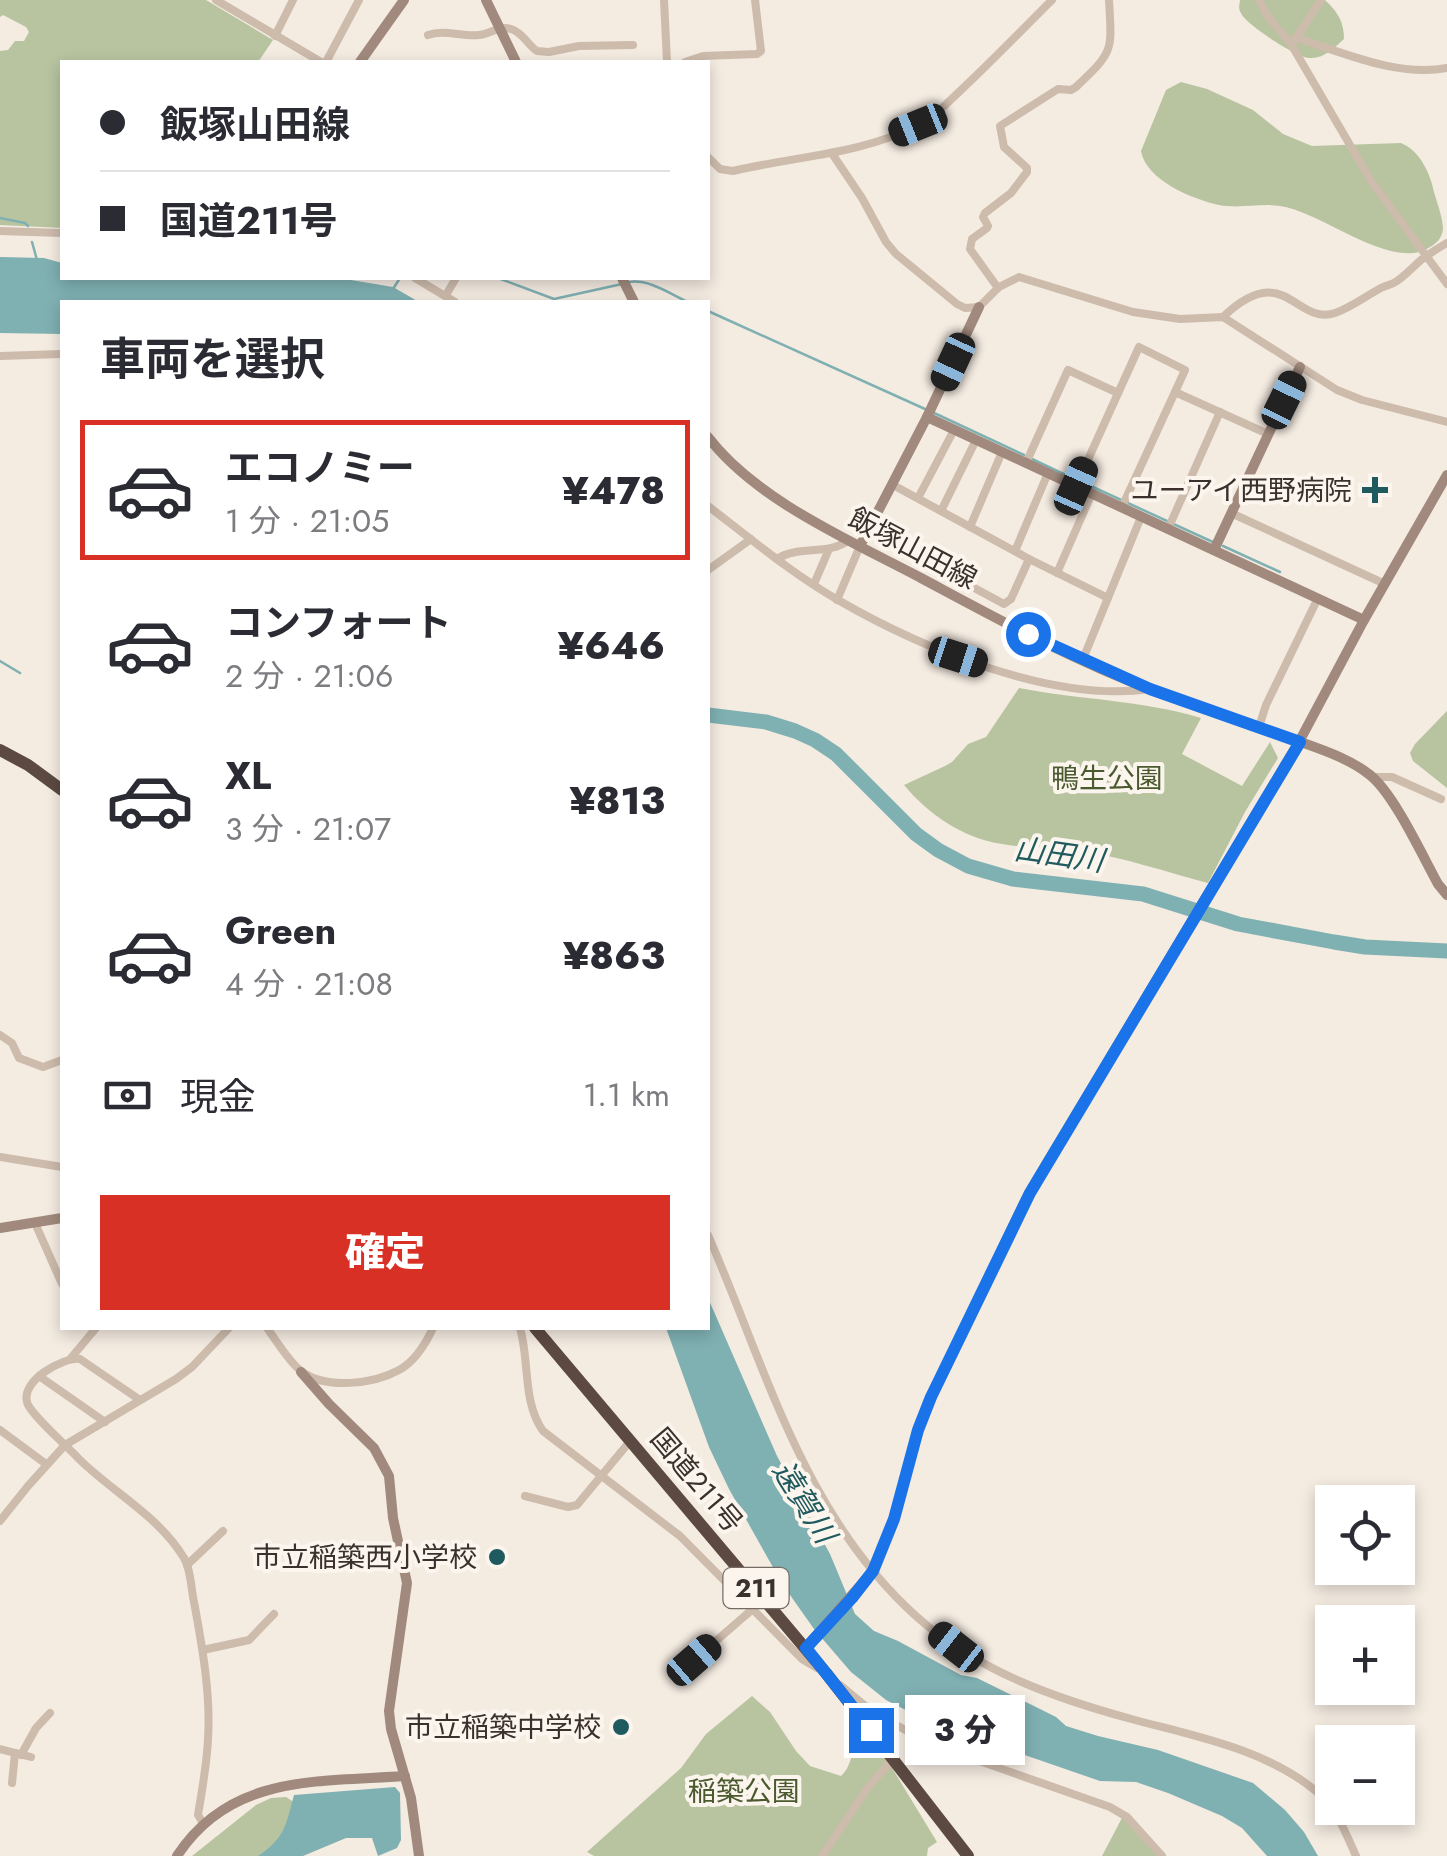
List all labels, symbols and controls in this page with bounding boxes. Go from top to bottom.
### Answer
text: 飯塚山田線 [160,97,350,152]
car [885,100,951,150]
text: 国道211号 [160,193,338,248]
text: 車両を選択 [100,327,325,392]
car [927,328,979,396]
car [1257,366,1311,434]
text: エコノミー [225,440,415,495]
icon: car [105,445,195,535]
car [1050,452,1102,520]
text: ¥478 [562,463,665,518]
place label: ユーアイ西野病院 [1131,470,1352,511]
marker: ユーアイ西野病院 [1362,477,1388,503]
street label: 飯塚山田線 [841,497,984,599]
text: 1 分 · 21:05 [225,498,389,544]
text: コンフォート [225,595,452,650]
icon: car [105,600,195,690]
route start [1006,612,1051,657]
text: ¥646 [558,618,665,673]
car [925,633,991,681]
text: 2 分 · 21:06 [225,653,393,699]
text: XL [225,748,271,803]
icon: car [105,755,195,845]
park label: 鴨生公園 [1051,758,1163,799]
text: ¥813 [569,773,665,828]
text: 3 分 · 21:07 [225,806,391,852]
water label: 山田川 [1012,827,1110,882]
text: Green [225,903,336,958]
icon: car [105,910,195,1000]
text: ¥863 [563,928,665,983]
text: 4 分 · 21:08 [225,961,393,1007]
icon: cash [100,1068,155,1123]
text: 現金 [180,1069,256,1124]
text: 1.1 km [583,1072,670,1118]
button: 確定 [100,1195,670,1310]
street label: 国道211号 [641,1419,753,1541]
water label: 遠賀川 [762,1452,848,1554]
map controls [1315,1485,1415,1825]
button: locate [1315,1485,1415,1585]
place label: 市立稲築西小学校 [253,1537,477,1578]
marker: 市立稲築西小学校 [486,1546,508,1568]
road number: 211 [724,1568,788,1608]
button: + [1315,1605,1415,1705]
car [923,1617,989,1677]
car [662,1629,726,1691]
callout: 3 分 [906,1695,1026,1765]
place label: 市立稲築中学校 [405,1707,601,1748]
text: 3 分 [934,1707,996,1753]
route end [849,1708,894,1753]
marker: 市立稲築中学校 [610,1716,632,1738]
button: − [1315,1725,1415,1825]
park label: 稲築公園 [688,1771,800,1812]

